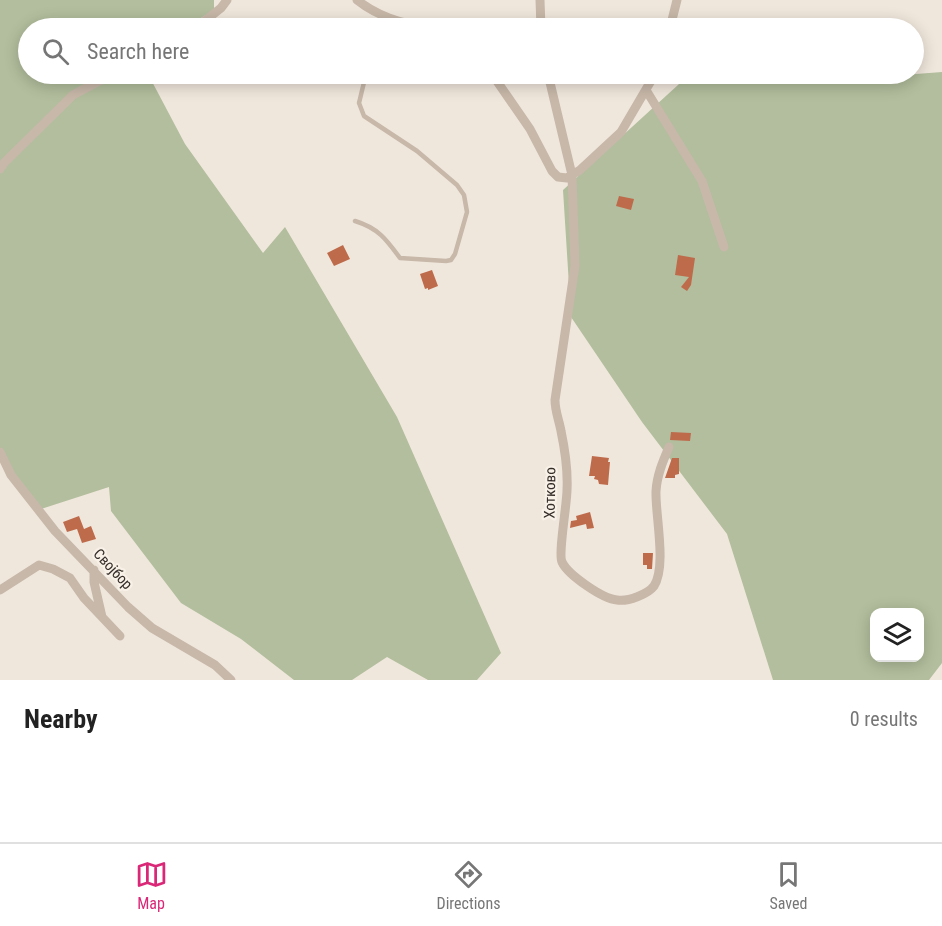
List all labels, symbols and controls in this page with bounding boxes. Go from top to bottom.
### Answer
search box [18,18,924,84]
icon: search [39,35,72,68]
text: Search here [87,39,189,64]
street label: Хотково [541,467,559,519]
street label: Својбор [90,545,136,593]
map controls [870,608,924,662]
button: layers [870,608,924,662]
text: Nearby [24,704,98,734]
text: 0 results [850,707,918,731]
tab: Map [135,858,168,913]
tab: Directions [437,858,500,913]
tab: Saved [769,858,807,913]

